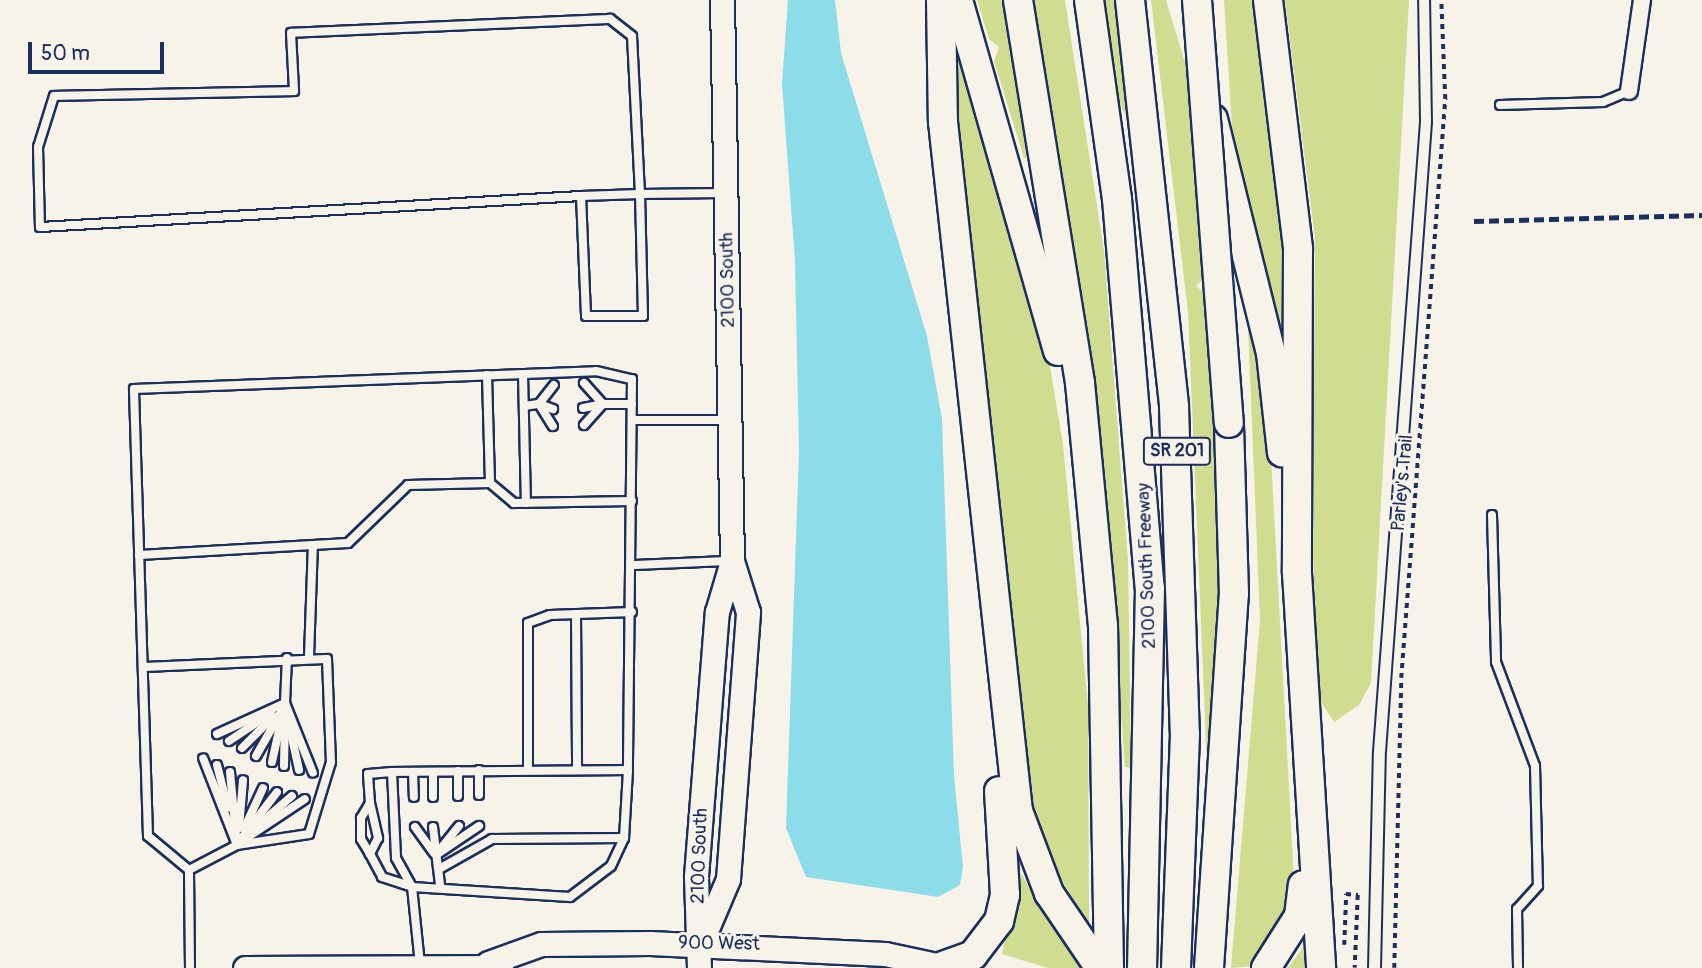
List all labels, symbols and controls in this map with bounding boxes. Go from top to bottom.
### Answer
scale bar [32,28,168,72]
text: 50 m [41,40,90,67]
street label: 2100 South [716,232,740,328]
street label: Parley's Trail [1387,434,1419,532]
road number: SR 201 [1142,436,1212,466]
street label: 2100 South Freeway [1133,483,1161,649]
street label: 2100 South [687,808,713,904]
street label: 900 West [678,932,760,956]

